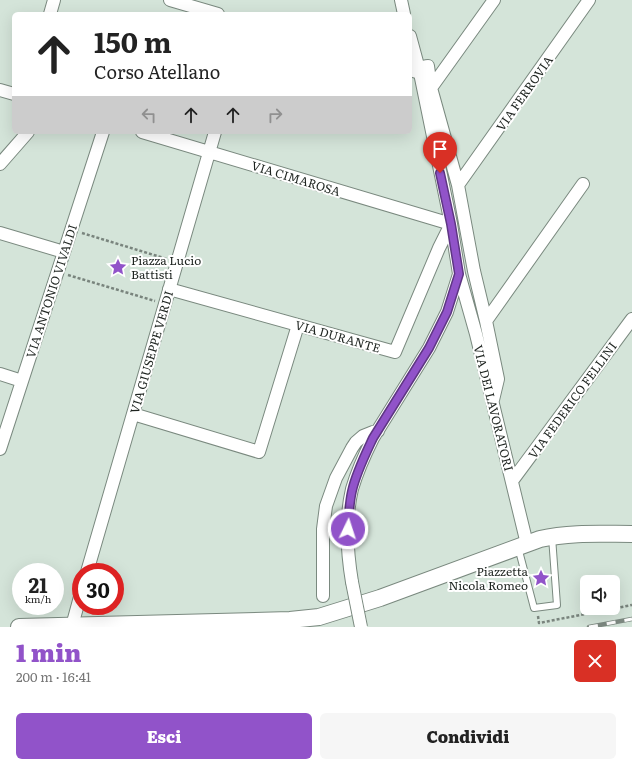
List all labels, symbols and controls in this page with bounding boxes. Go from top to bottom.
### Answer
text: 150 m [94,20,172,62]
icon: ahead [28,28,80,80]
street label: VIA FERROVIA [491,52,557,134]
text: Corso Atellano [94,58,220,85]
icon: left [138,104,160,126]
icon: ahead [180,104,202,126]
icon: ahead [222,104,244,126]
icon: right [264,104,286,126]
pin [423,132,457,173]
icon: arrive [429,138,451,160]
street label: VIA CIMAROSA [249,156,343,200]
street label: VIA ANTONIO VIVALDI [21,222,81,360]
place label: Piazza Lucio Battisti [131,251,201,283]
place icon: Piazza Lucio Battisti [108,257,128,277]
street label: VIA GIUSEPPE VERDI [125,288,177,416]
street label: VIA DURANTE [293,315,383,357]
street label: VIA FEDERICO FELLINI [523,338,621,462]
street label: VIA DEI LAVORATORI [470,343,518,473]
position arrow [327,508,369,550]
place label: Piazzetta Nicola Romeo [449,562,529,594]
speed limit sign: 30 [72,563,124,615]
place icon: Piazzetta Nicola Romeo [531,568,551,588]
text: 21 [28,569,48,599]
map controls [580,575,620,615]
button: sound [580,575,620,615]
text: km/h [25,591,51,606]
text: 1 min [16,634,81,669]
button: close [574,640,616,682]
text: 200 m · 16:41 [16,667,91,686]
button: Esci [16,713,312,759]
button: Condividi [320,713,616,759]

